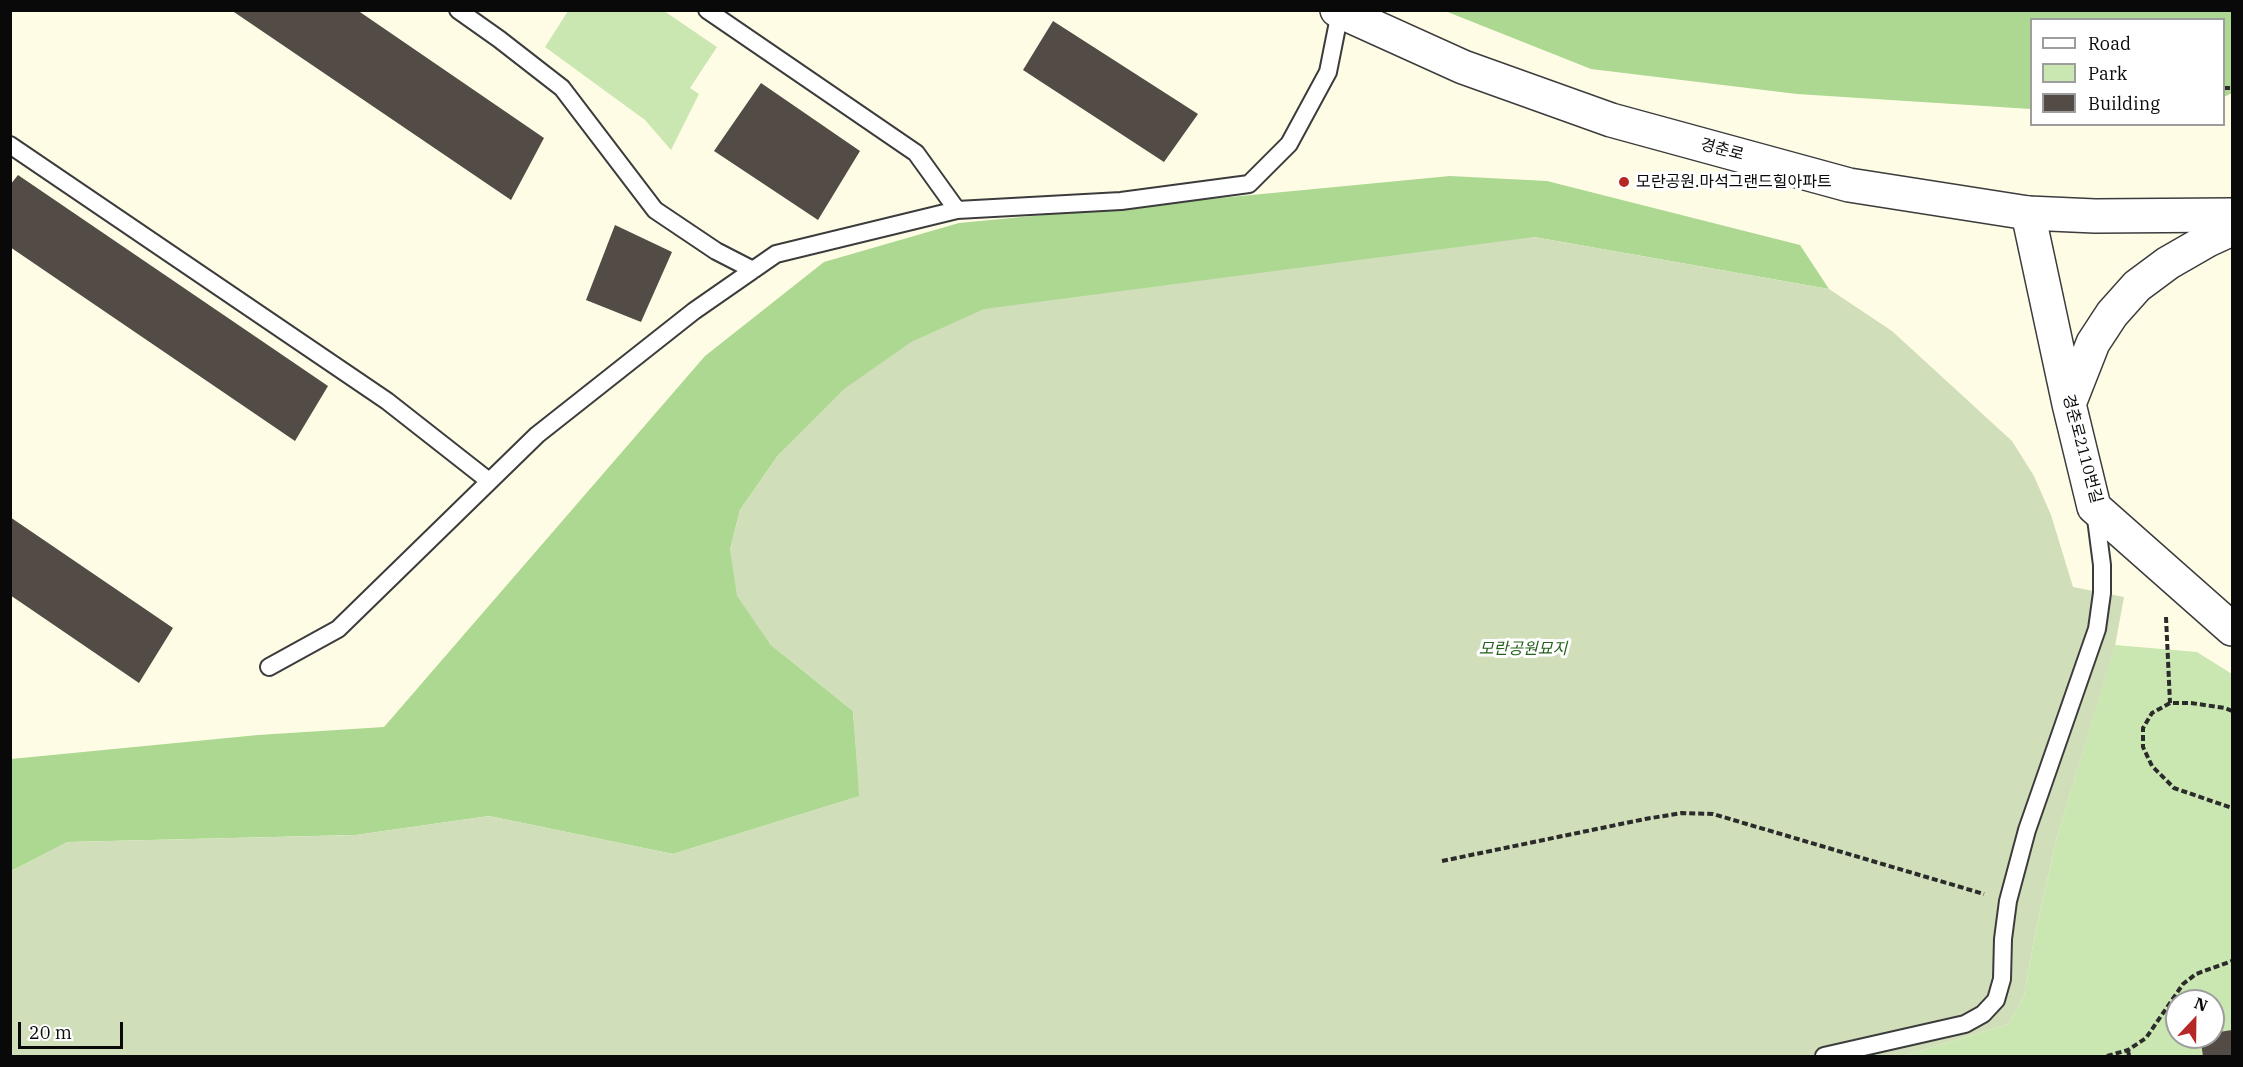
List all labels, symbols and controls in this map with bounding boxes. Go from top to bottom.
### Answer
legend [2030,18,2225,126]
text: Road [2088,32,2131,55]
text: Park [2088,62,2127,85]
text: Building [2088,92,2160,115]
street label: 경춘로 [1698,135,1746,165]
place label: 모란공원.마석그랜드힐아파트 [1636,172,1832,192]
marker: 모란공원.마석그랜드힐아파트 [1617,175,1631,189]
street label: 경춘로2110번길 [2058,392,2106,506]
park label: 모란공원묘지 [1479,639,1567,659]
north arrow [2165,989,2225,1049]
text: N [2191,993,2211,1016]
scale bar [21,1010,126,1048]
text: 20 m [29,1021,72,1044]

